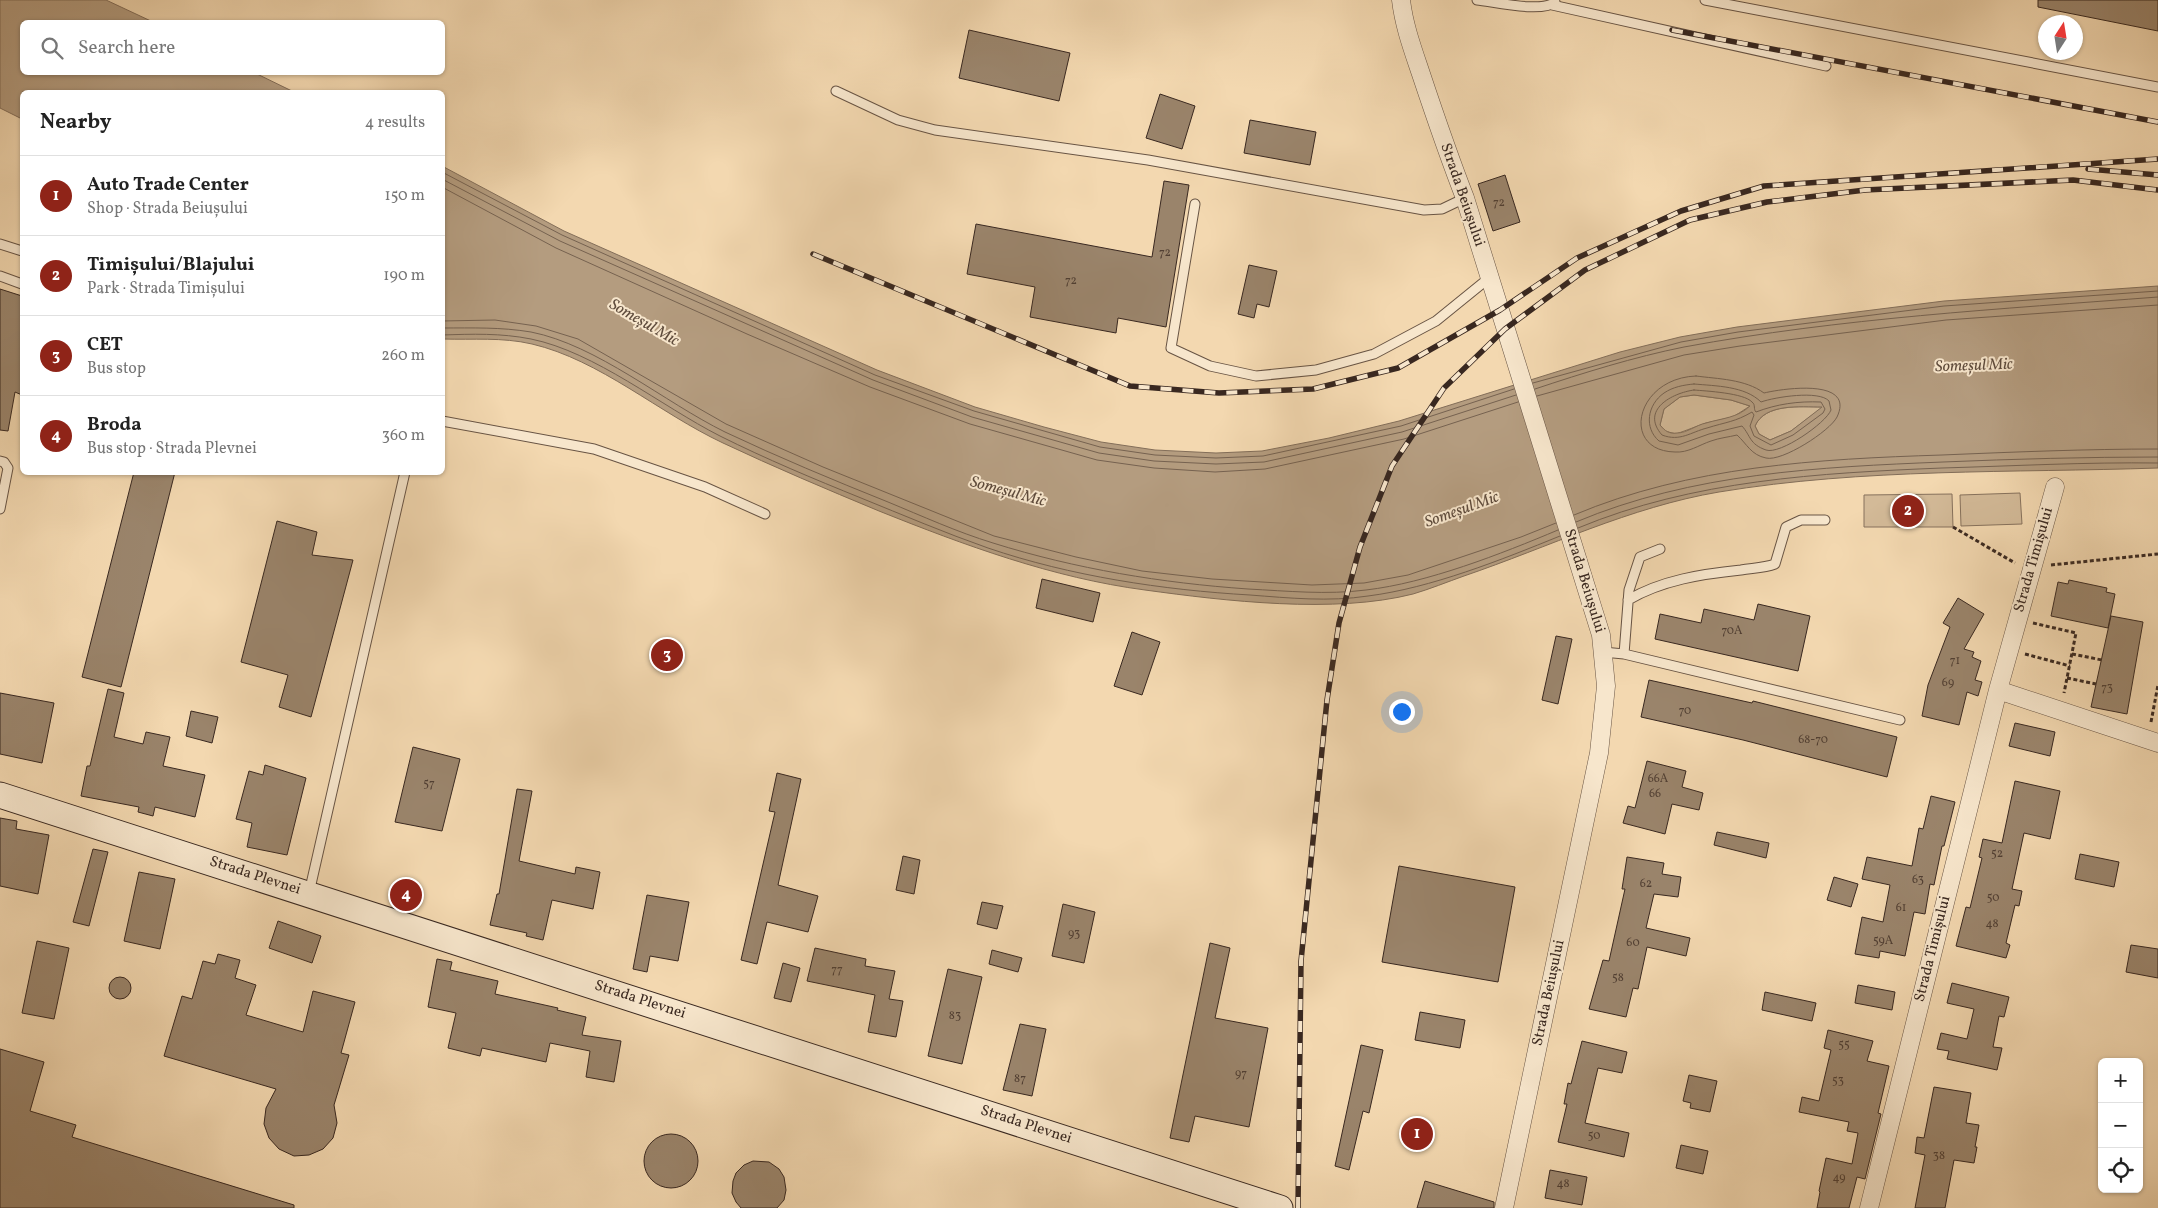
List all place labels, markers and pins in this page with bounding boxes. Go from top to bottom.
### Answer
pin: 2 [1892,492,1924,530]
pin: 3 [651,636,683,674]
pin: 4 [390,876,422,914]
pin: 1 [1401,1115,1433,1153]

